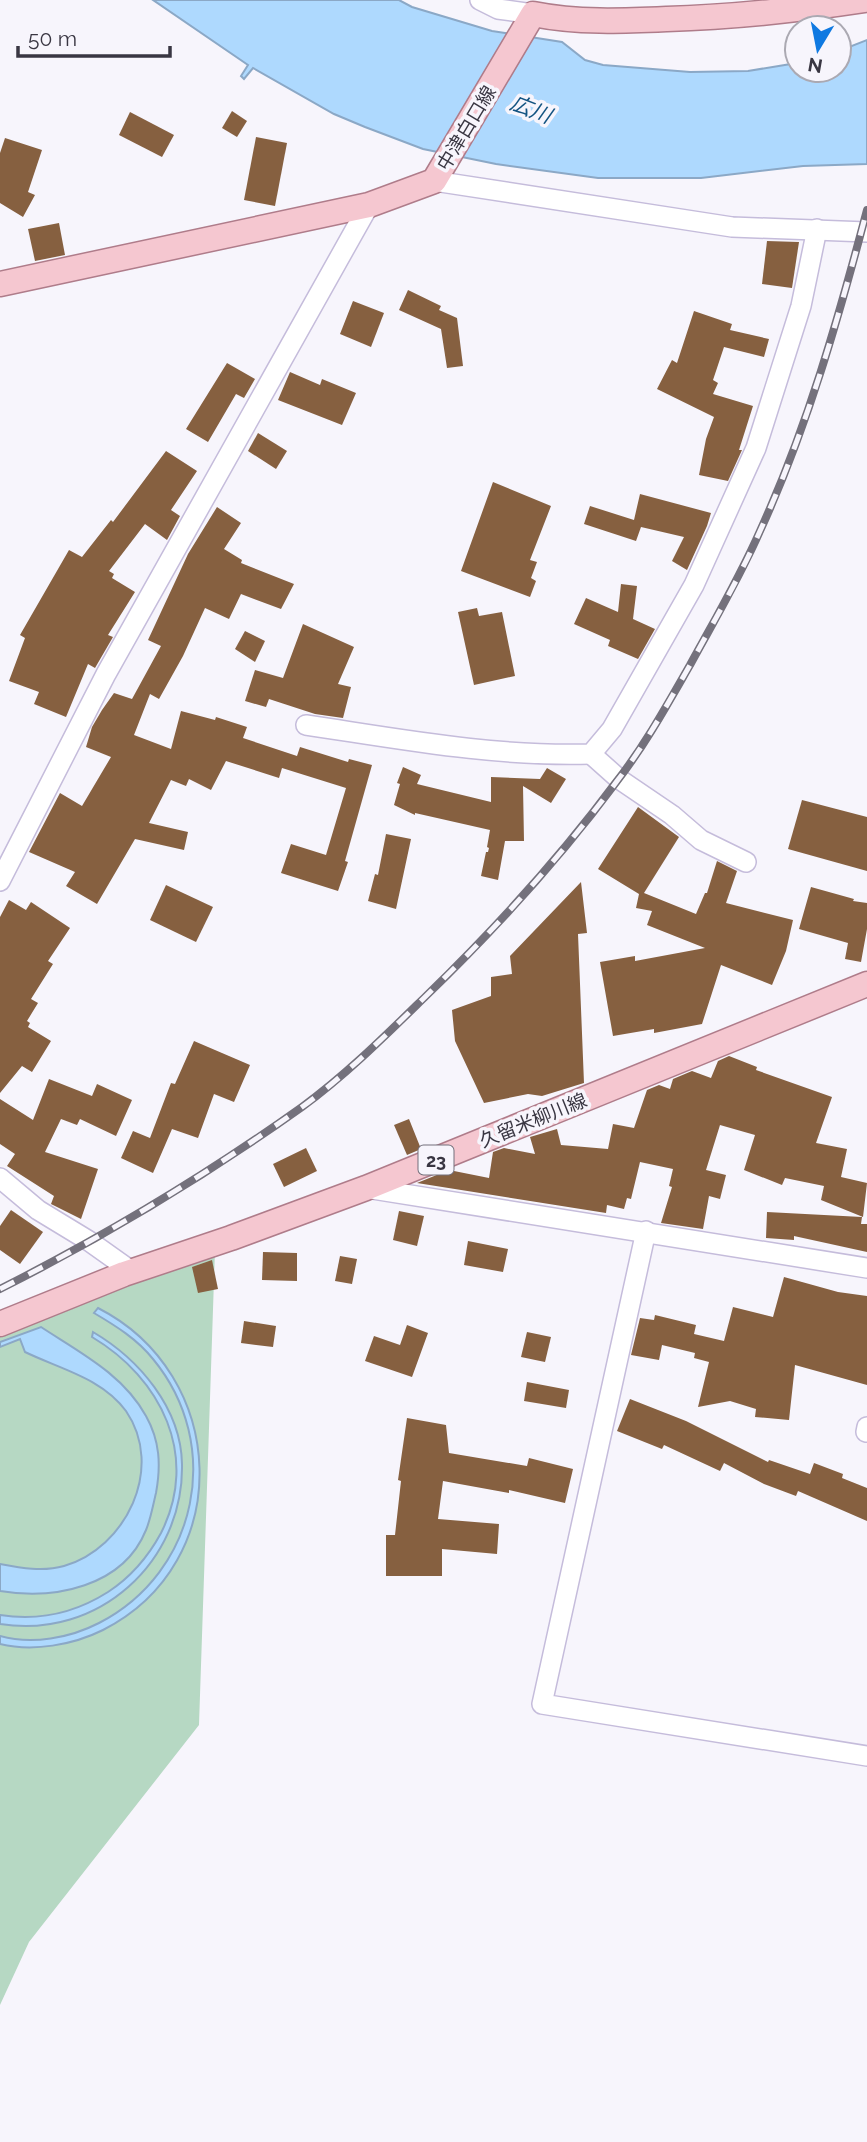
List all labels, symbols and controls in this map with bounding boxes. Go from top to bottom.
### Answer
scale bar [18,14,170,58]
north arrow [783,14,853,84]
text: 50 m [28,26,77,51]
text: N [806,54,824,78]
street label: 中津白口線 [432,82,500,174]
water label: 広川 [507,90,557,129]
street label: 久留米柳川線 [476,1088,590,1152]
road number: 23 [418,1146,453,1175]

